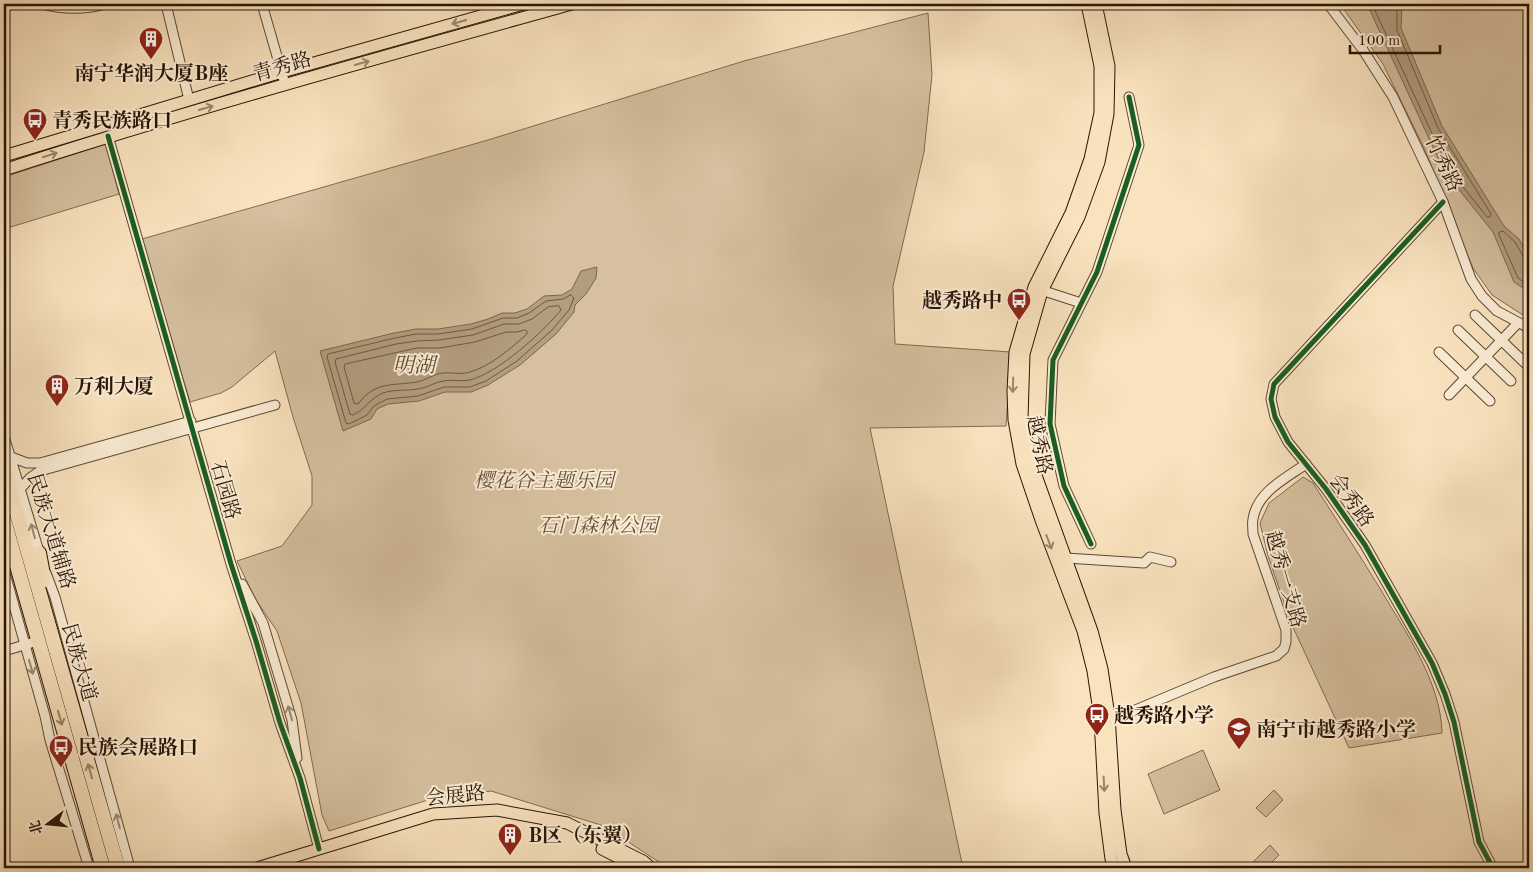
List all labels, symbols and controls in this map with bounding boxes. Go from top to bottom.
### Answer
one-way arrow [452,17,468,27]
scale bar [1350,22,1440,54]
building icon: 南宁华润大厦B座 [138,26,164,60]
text: 100 m [1358,34,1400,49]
street label: 青秀路 [250,48,314,86]
one-way arrow [353,57,369,67]
place label: 南宁华润大厦B座 [74,62,228,85]
one-way arrow [197,102,213,112]
bus stop icon: 青秀民族路口 [22,107,48,141]
place label: 青秀民族路口 [52,110,172,132]
street label: 竹秀路 [1420,132,1466,195]
one-way arrow [42,149,58,159]
bus stop icon: 越秀路中 [1006,287,1032,321]
place label: 越秀路中 [922,290,1002,312]
water label: 明湖 [393,354,439,377]
building icon: 万利大厦 [44,373,70,407]
place label: 万利大厦 [74,375,154,398]
one-way arrow [1009,377,1018,393]
street label: 越秀路 [1022,414,1056,477]
street label: 石园路 [206,458,244,522]
park label: 樱花谷主题乐园 [474,470,617,492]
street label: 会秀路 [1325,470,1378,531]
street label: 民族大道辅路 [23,471,79,592]
park label: 石门森林公园 [538,515,661,537]
one-way arrow [27,523,37,539]
street label: 越秀一支路 [1261,528,1309,630]
one-way arrow [1045,534,1055,549]
street label: 民族大道 [57,621,101,704]
one-way arrow [27,659,37,675]
bus stop icon: 越秀路小学 [1084,702,1110,736]
one-way arrow [284,705,294,721]
place label: 越秀路小学 [1114,705,1214,727]
one-way arrow [55,709,65,725]
school or university icon: 南宁市越秀路小学 [1226,716,1252,750]
place label: 南宁市越秀路小学 [1256,718,1416,741]
bus stop icon: 民族会展路口 [48,734,74,768]
place label: 民族会展路口 [78,736,198,759]
one-way arrow [84,763,94,779]
one-way arrow [1099,776,1108,792]
street label: 会展路 [424,782,486,810]
north arrow [22,800,72,850]
one-way arrow [113,814,122,830]
text: 北 [27,819,45,836]
building icon: B区（东翼） [497,822,523,856]
place label: B区（东翼） [528,824,642,847]

